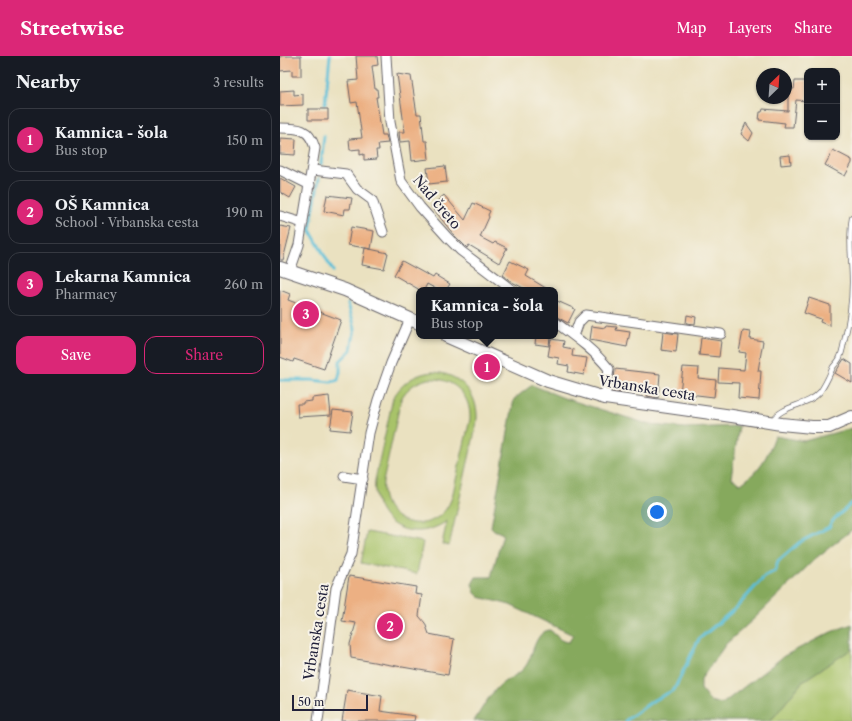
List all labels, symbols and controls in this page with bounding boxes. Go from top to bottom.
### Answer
text: Streetwise [20,17,124,40]
text: Map [676,19,706,37]
text: Layers [728,19,772,37]
text: Share [794,19,832,37]
north arrow [756,68,792,104]
map controls [804,68,840,140]
button: + [804,68,840,104]
text: Nearby [16,72,80,92]
text: 3 results [213,74,264,90]
button: − [804,104,840,140]
text: Kamnica - šola [55,123,168,142]
text: 1 [27,132,33,148]
text: 150 m [227,132,263,148]
text: Bus stop [55,142,107,158]
street label: Nad čreto [409,171,465,233]
text: OŠ Kamnica [55,195,149,214]
text: 2 [26,204,34,220]
text: 190 m [226,204,263,220]
text: School · Vrbanska cesta [55,214,199,230]
text: Lekarna Kamnica [55,267,191,286]
text: 3 [26,276,34,292]
text: 260 m [224,276,263,292]
text: Pharmacy [55,286,117,302]
popup [416,287,558,339]
text: Kamnica - šola [431,296,543,315]
pin: 3 [293,299,319,329]
text: Bus stop [431,315,483,331]
button: Save [16,336,136,374]
button: Share [144,336,264,374]
pin: 1 [474,352,500,382]
street label: Vrbanska cesta [596,371,697,405]
your location [647,502,667,522]
street label: Vrbanska cesta [299,582,333,683]
pin: 2 [377,611,403,641]
scale bar [292,693,368,712]
text: 50 m [298,695,324,709]

